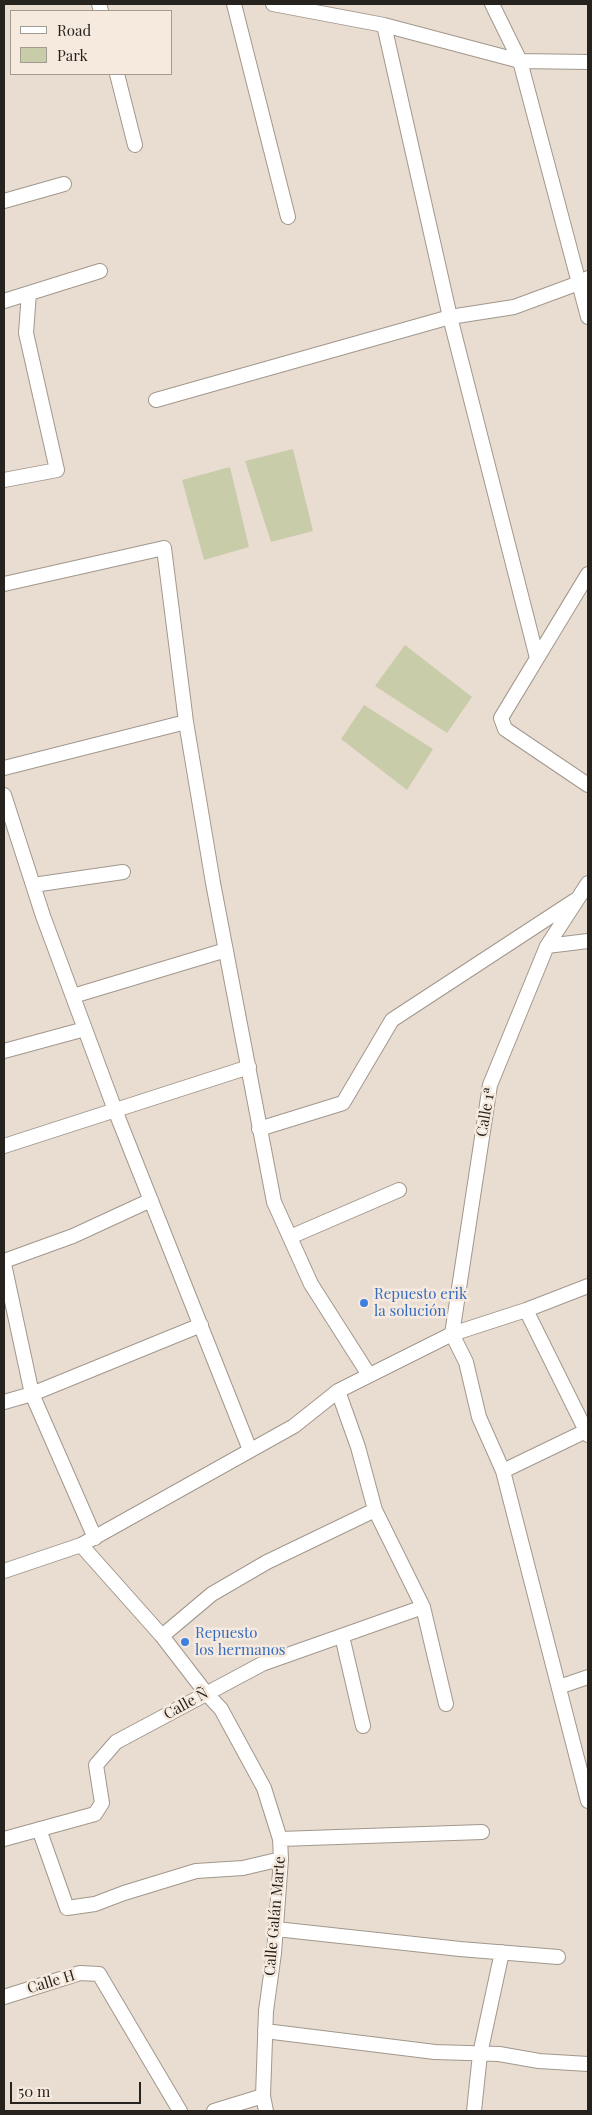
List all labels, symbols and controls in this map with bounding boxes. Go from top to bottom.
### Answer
legend [10,10,172,75]
text: Road [57,20,91,40]
text: Park [57,45,88,65]
street label: Calle 1ª [473,1086,499,1138]
place label: Repuesto erik la solución [374,1285,467,1320]
marker: Repuesto erik la solución [358,1297,370,1309]
place label: Repuesto los hermanos [195,1624,286,1659]
marker: Repuesto los hermanos [179,1636,191,1648]
street label: Calle Ñ [161,1684,211,1724]
street label: Calle Galán Marte [261,1855,289,1977]
street label: Calle H [25,1966,77,1998]
scale bar [12,2072,144,2104]
text: 50 m [18,2081,50,2101]

